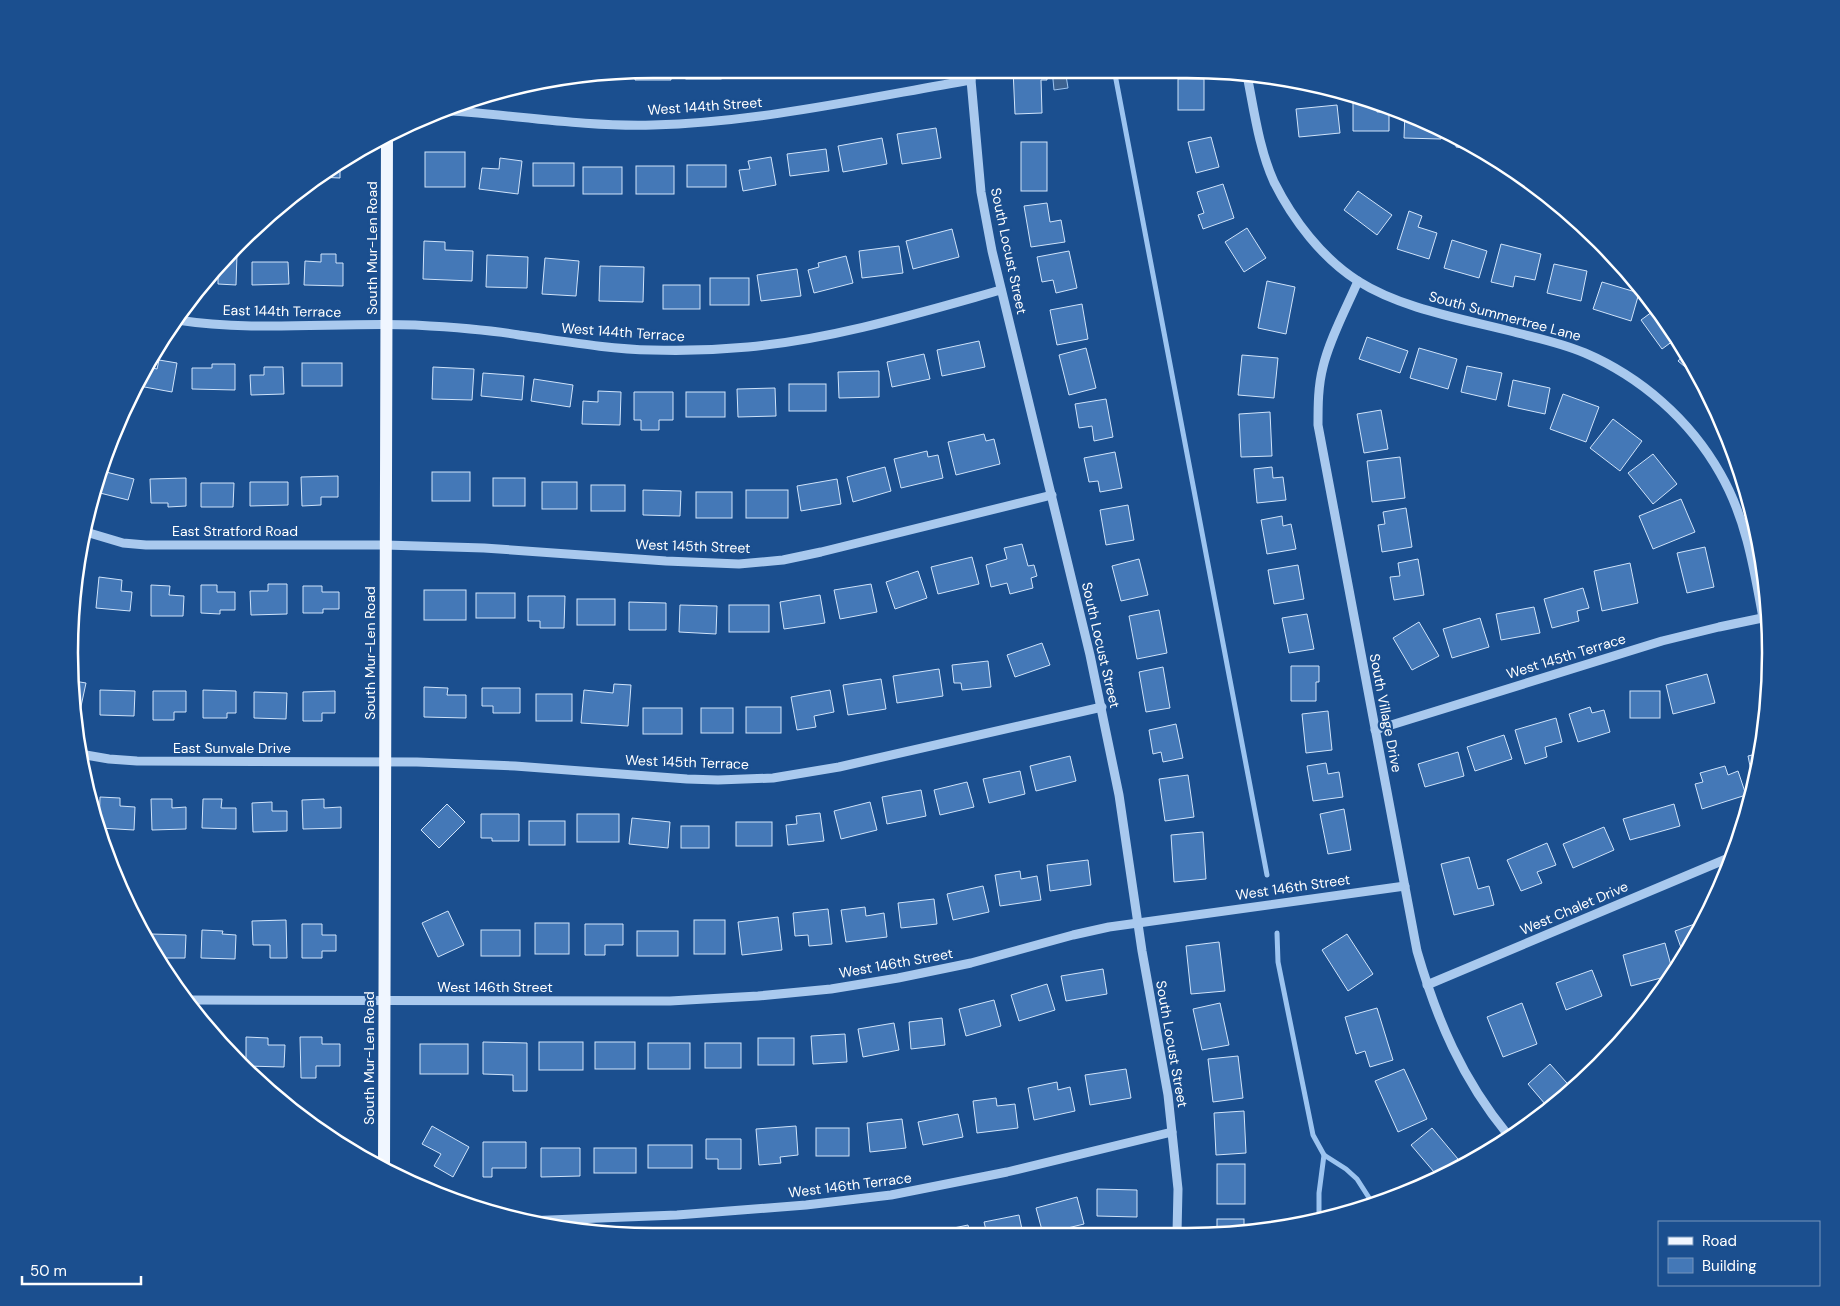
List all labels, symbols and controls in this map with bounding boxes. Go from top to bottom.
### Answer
street label: West 144th Street [647,93,763,119]
street label: South Mur-Len Road [363,181,381,315]
street label: South Locust Street [987,186,1031,316]
street label: South Summertree Lane [1427,287,1583,345]
street label: East 144th Terrace [223,301,341,321]
street label: West 144th Terrace [561,319,685,345]
street label: East Stratford Road [172,522,298,540]
street label: West 145th Street [635,535,751,557]
street label: South Locust Street [1078,580,1124,710]
street label: South Mur-Len Road [361,586,379,720]
street label: West 145th Terrace [1504,629,1628,683]
street label: South Village Drive [1366,652,1406,774]
street label: East Sunvale Drive [173,739,291,757]
street label: West 145th Terrace [625,751,749,773]
street label: West 146th Street [1235,870,1351,904]
street label: West Chalet Drive [1517,877,1631,939]
street label: West 146th Street [838,944,954,982]
street label: West 146th Street [437,978,553,996]
street label: South Locust Street [1152,979,1192,1109]
street label: South Mur-Len Road [360,991,378,1125]
street label: West 146th Terrace [787,1168,913,1201]
legend [1658,1221,1820,1286]
text: Road [1702,1231,1737,1251]
scale bar [22,1254,141,1286]
text: Building [1702,1256,1757,1276]
text: 50 m [30,1261,67,1281]

